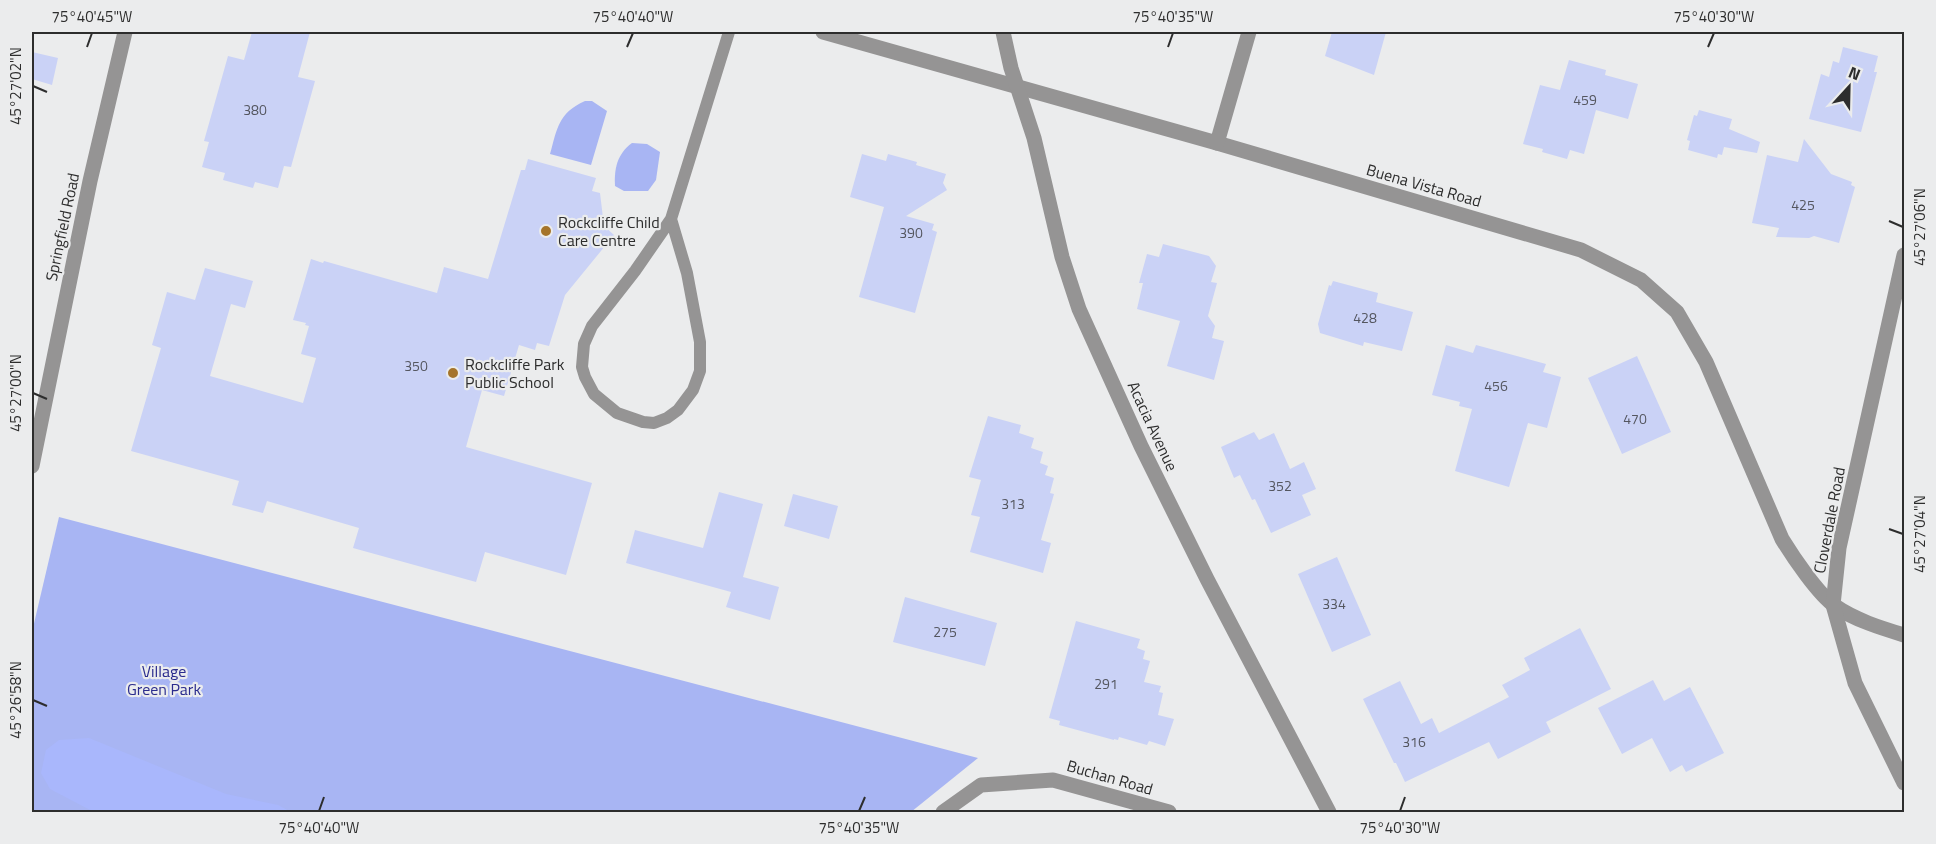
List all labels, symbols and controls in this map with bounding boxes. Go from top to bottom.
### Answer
text: 75°40'45"W [52,5,132,28]
text: 75°40'40"W [593,5,673,28]
text: 75°40'35"W [1133,5,1213,28]
text: 75°40'30"W [1674,5,1754,28]
text: 45°27'02"N [4,47,27,125]
north arrow [1819,57,1879,117]
text: N [1845,60,1864,86]
house number: 459 [1573,89,1597,110]
house number: 380 [243,99,267,120]
street label: Buena Vista Road [1364,157,1484,213]
street label: Springfield Road [39,171,85,283]
text: 45°27'06"N [1908,188,1931,266]
house number: 425 [1791,194,1815,215]
place label: Rockcliffe Child Care Centre [558,210,660,252]
house number: 390 [899,222,923,243]
marker: Rockcliffe Child Care Centre [539,224,553,238]
house number: 428 [1353,307,1377,328]
place label: Rockcliffe Park Public School [465,352,565,394]
text: 45°27'00"N [4,354,27,432]
house number: 350 [404,355,428,376]
marker: Rockcliffe Park Public School [446,366,460,380]
house number: 456 [1484,375,1508,396]
street label: Acacia Avenue [1122,377,1184,475]
house number: 470 [1623,408,1647,429]
street label: Cloverdale Road [1807,465,1851,575]
house number: 352 [1268,475,1292,496]
house number: 313 [1001,493,1025,514]
text: 45°27'04"N [1908,495,1931,573]
house number: 334 [1322,593,1346,614]
house number: 275 [933,621,957,642]
park label: Village Green Park [127,659,201,701]
text: 45°26'58"N [4,661,27,739]
house number: 291 [1094,673,1118,694]
house number: 316 [1402,731,1426,752]
street label: Buchan Road [1064,753,1156,801]
text: 75°40'40"W [279,816,359,839]
text: 75°40'35"W [819,816,899,839]
text: 75°40'30"W [1360,816,1440,839]

